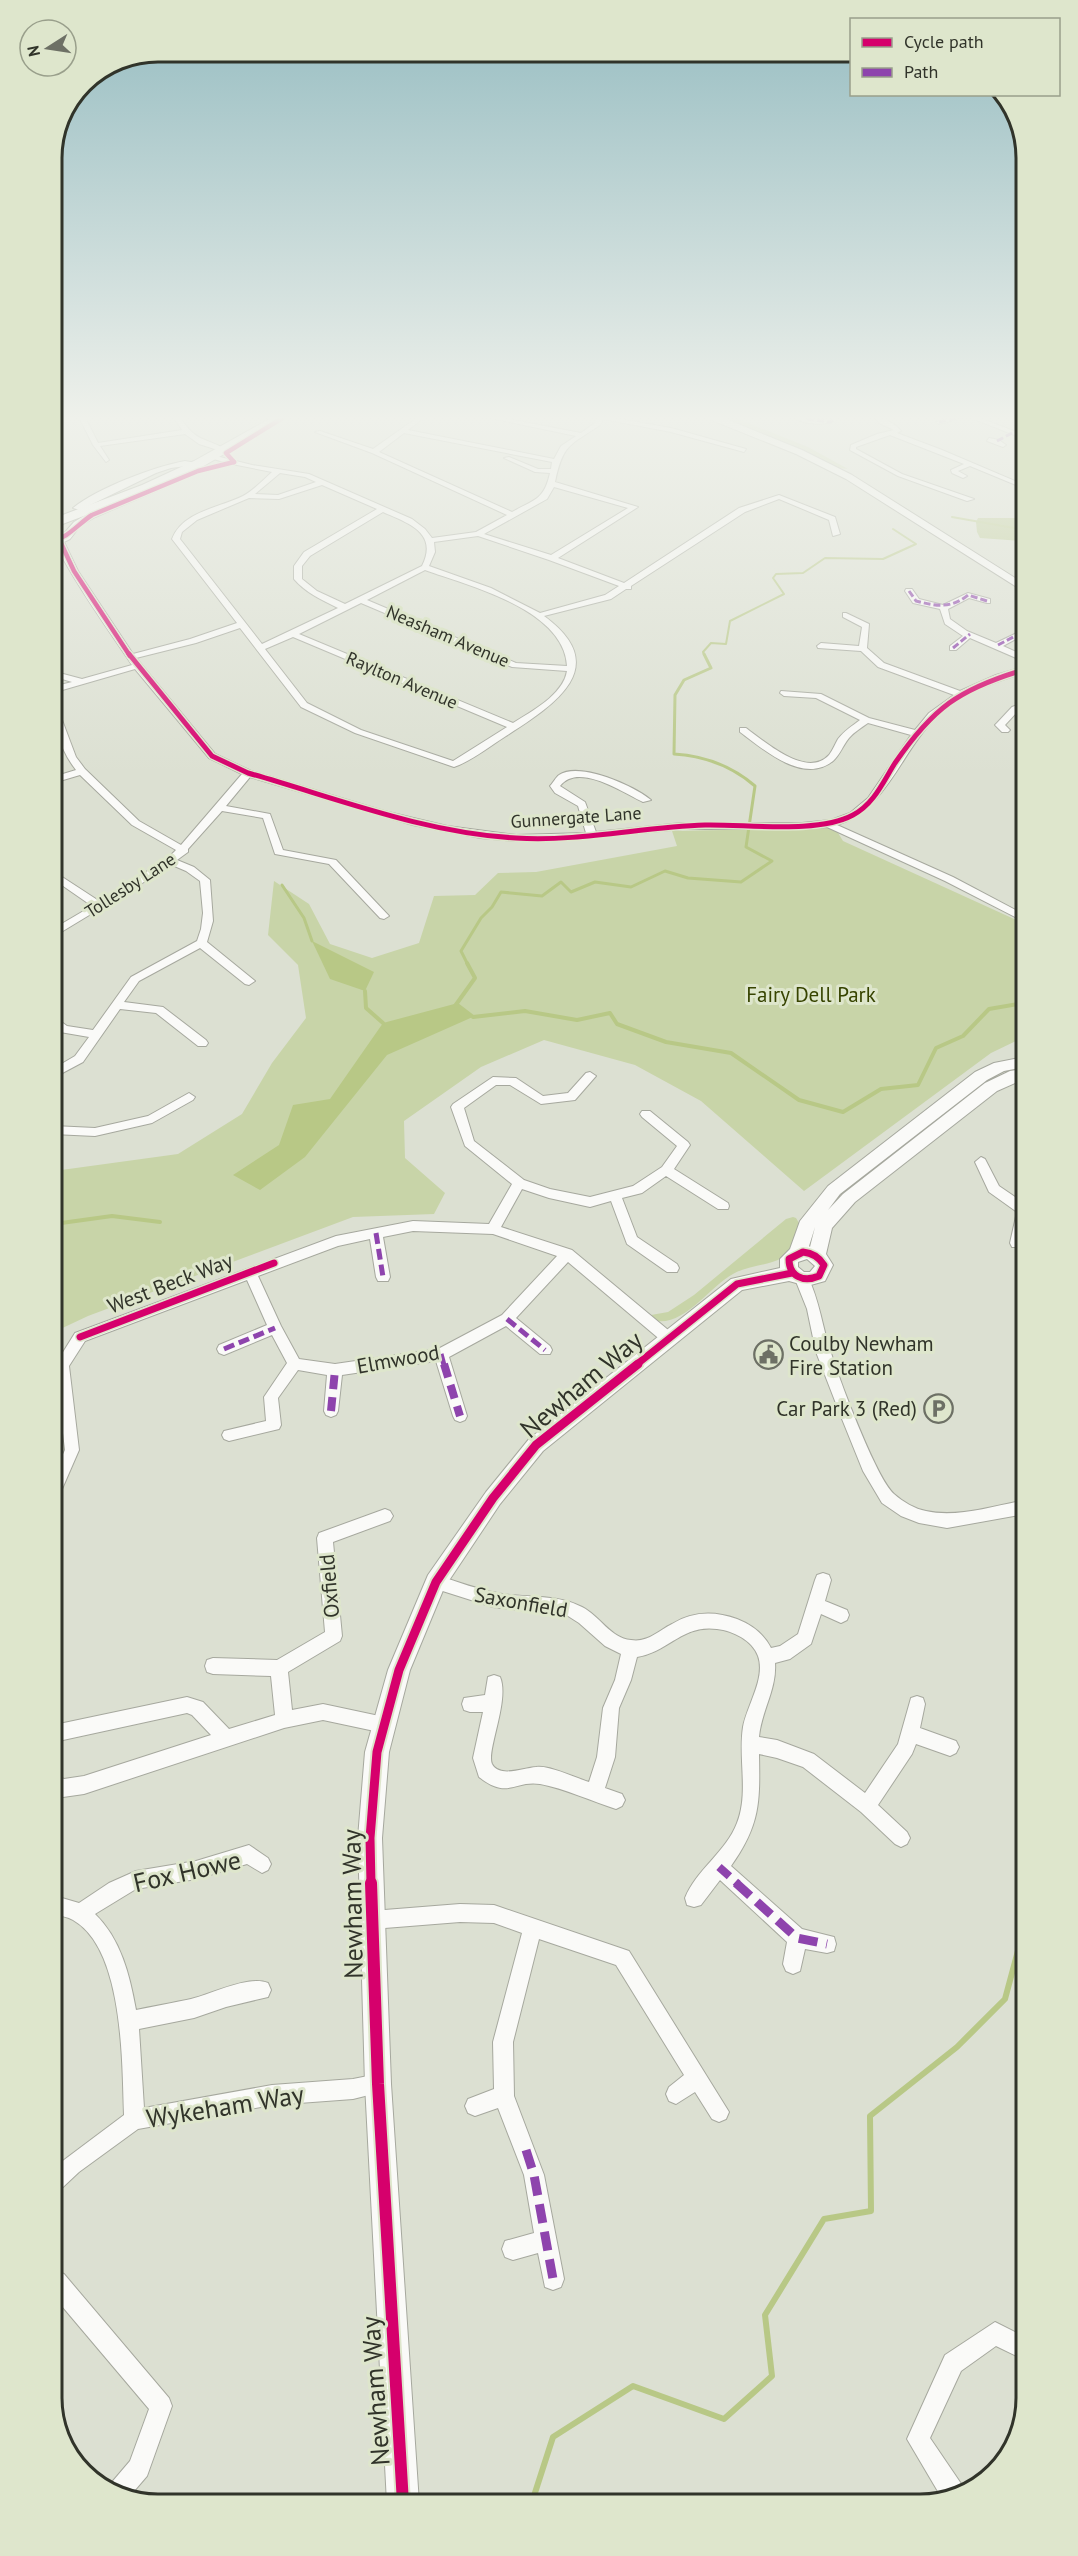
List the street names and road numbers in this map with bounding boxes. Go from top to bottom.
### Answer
street label: Neasham Avenue [383,600,513,672]
street label: Raylton Avenue [343,646,461,714]
street label: Gunnergate Lane [510,801,642,833]
street label: Tollesby Lane [80,847,180,923]
street label: West Beck Way [103,1247,237,1319]
street label: Newham Way [513,1323,649,1445]
street label: Elmwood [355,1338,441,1380]
street label: Oxfield [313,1553,345,1619]
street label: Saxonfield [472,1581,570,1623]
street label: Newham Way [334,1829,370,1979]
street label: Fox Howe [130,1843,244,1899]
street label: Wykeham Way [144,2077,306,2135]
street label: Newham Way [353,2315,397,2467]

